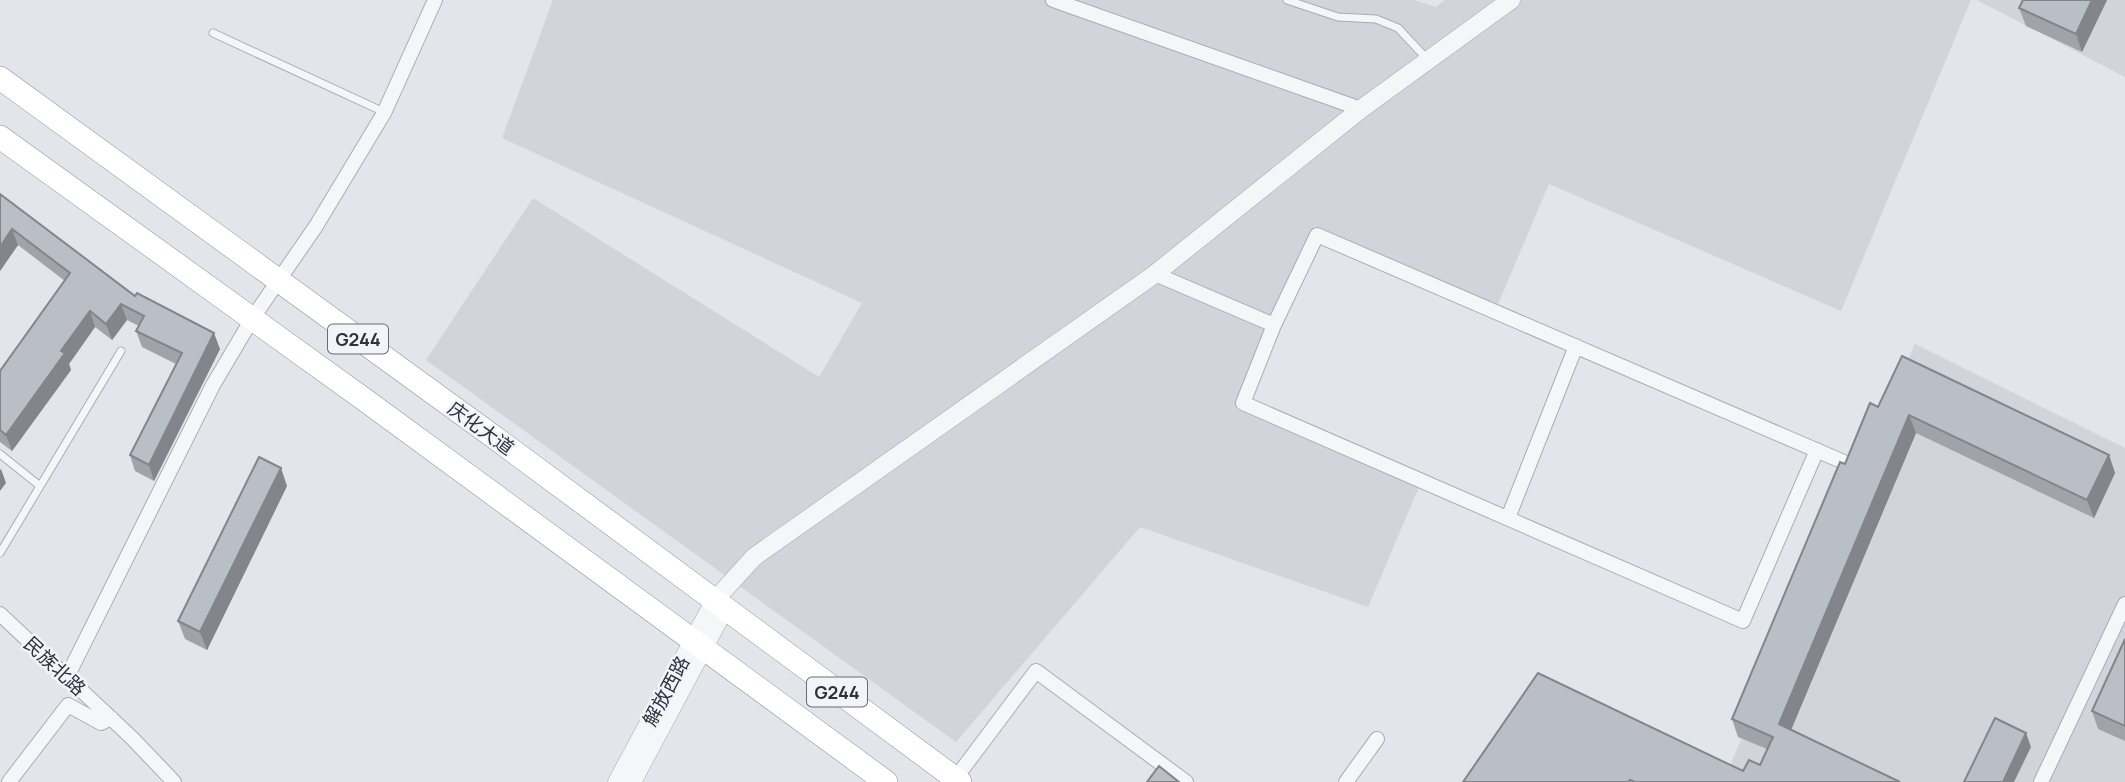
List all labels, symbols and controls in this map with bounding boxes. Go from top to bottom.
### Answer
road number: G244 [328,324,388,354]
street label: 庆化大道 [443,395,519,461]
street label: 民族北路 [18,631,92,701]
street label: 解放西路 [637,651,695,731]
road number: G244 [807,678,867,706]

